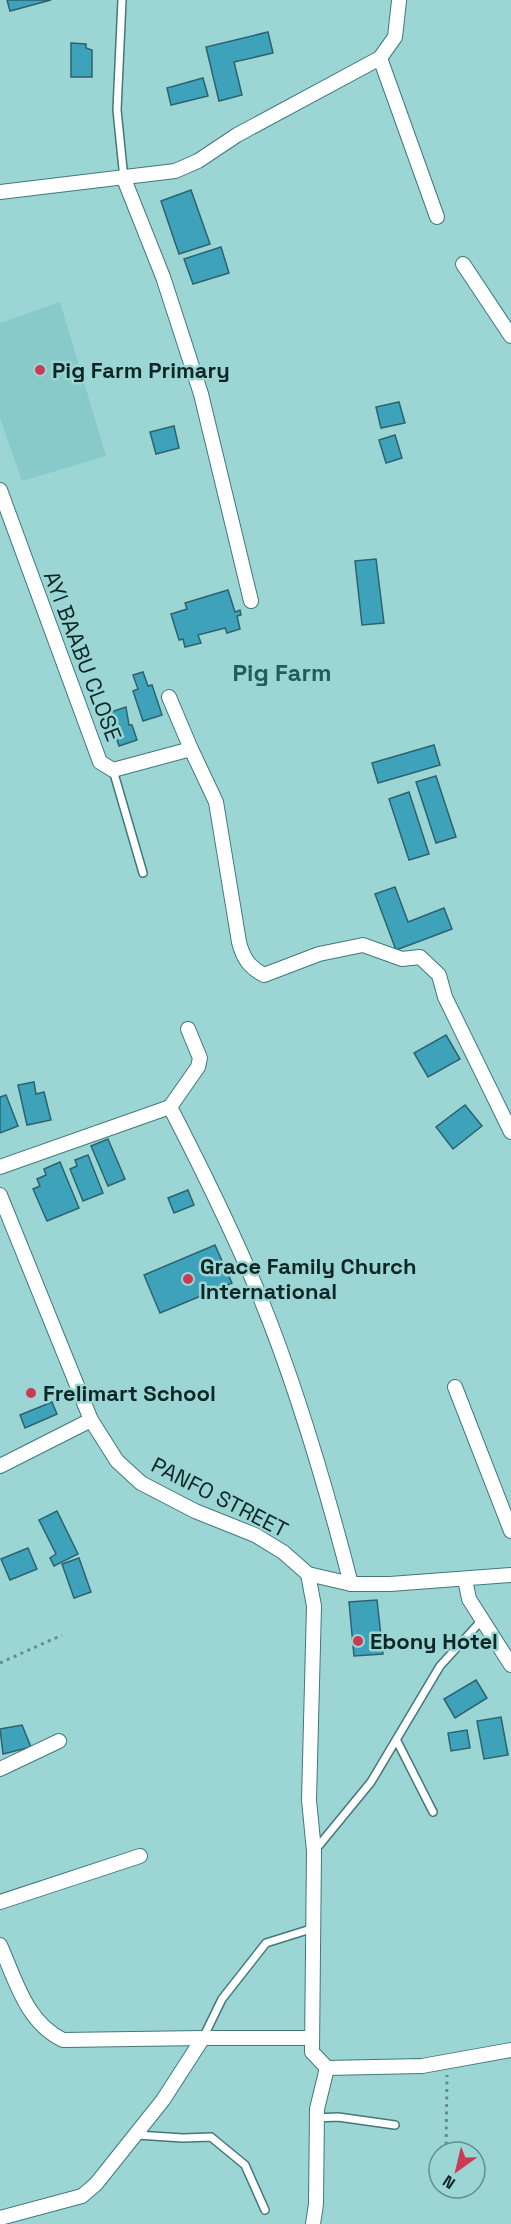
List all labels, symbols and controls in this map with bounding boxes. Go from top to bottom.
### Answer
place label: Pig Farm Primary [52,356,230,384]
marker: Pig Farm Primary [33,363,47,377]
street label: AYI BAABU CLOSE [38,567,128,745]
district label: Pig Farm [233,657,331,688]
place label: Grace Family Church International [200,1252,416,1305]
marker: Grace Family Church International [181,1272,195,1286]
place label: Frelimart School [43,1379,216,1407]
marker: Frelimart School [24,1386,38,1400]
street label: PANFO STREET [147,1451,293,1544]
place label: Ebony Hotel [370,1627,498,1655]
marker: Ebony Hotel [351,1634,365,1648]
north arrow [427,2140,487,2200]
text: N [439,2170,459,2194]

